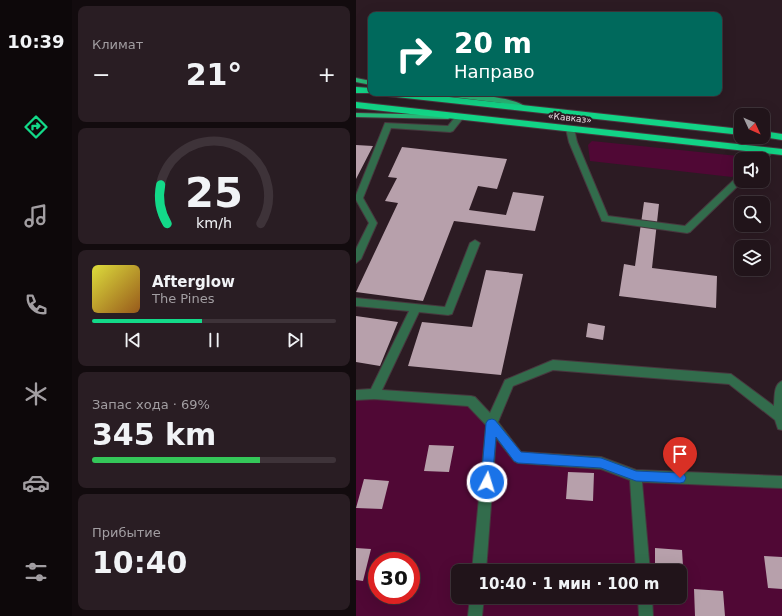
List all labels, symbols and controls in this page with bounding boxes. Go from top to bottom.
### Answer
text: 20 m [454,27,532,60]
icon: right [388,28,440,80]
text: 10:39 [7,31,65,52]
text: Климат [92,37,143,52]
text: 21° [186,57,242,92]
text: Направо [454,61,534,82]
text: − [92,62,110,87]
text: + [318,62,336,87]
north arrow [734,108,770,144]
map controls [734,108,770,276]
street label: «Кавказ» [548,111,592,125]
icon: directions [22,113,50,141]
button: sound [734,152,770,188]
text: 25 [185,168,243,217]
button: search [734,196,770,232]
icon: music [22,202,50,230]
text: km/h [196,215,232,231]
button: layers [734,240,770,276]
text: Afterglow [152,273,235,291]
icon: phone [22,291,50,319]
text: The Pines [152,291,215,306]
icon: previous [122,329,144,351]
icon: pause [203,329,225,351]
icon: next [284,329,306,351]
icon: climate [22,380,50,408]
text: Запас хода · 69% [92,397,210,412]
text: 345 km [92,417,216,452]
pin [663,437,697,478]
icon: arrive [669,443,691,465]
position arrow [466,461,508,503]
icon: car [22,469,50,497]
text: Прибытие [92,525,161,540]
text: 10:40 [92,545,188,580]
speed limit sign: 30 [368,552,420,604]
icon: filters [22,558,50,586]
text: 10:40 · 1 мин · 100 m [479,575,660,593]

